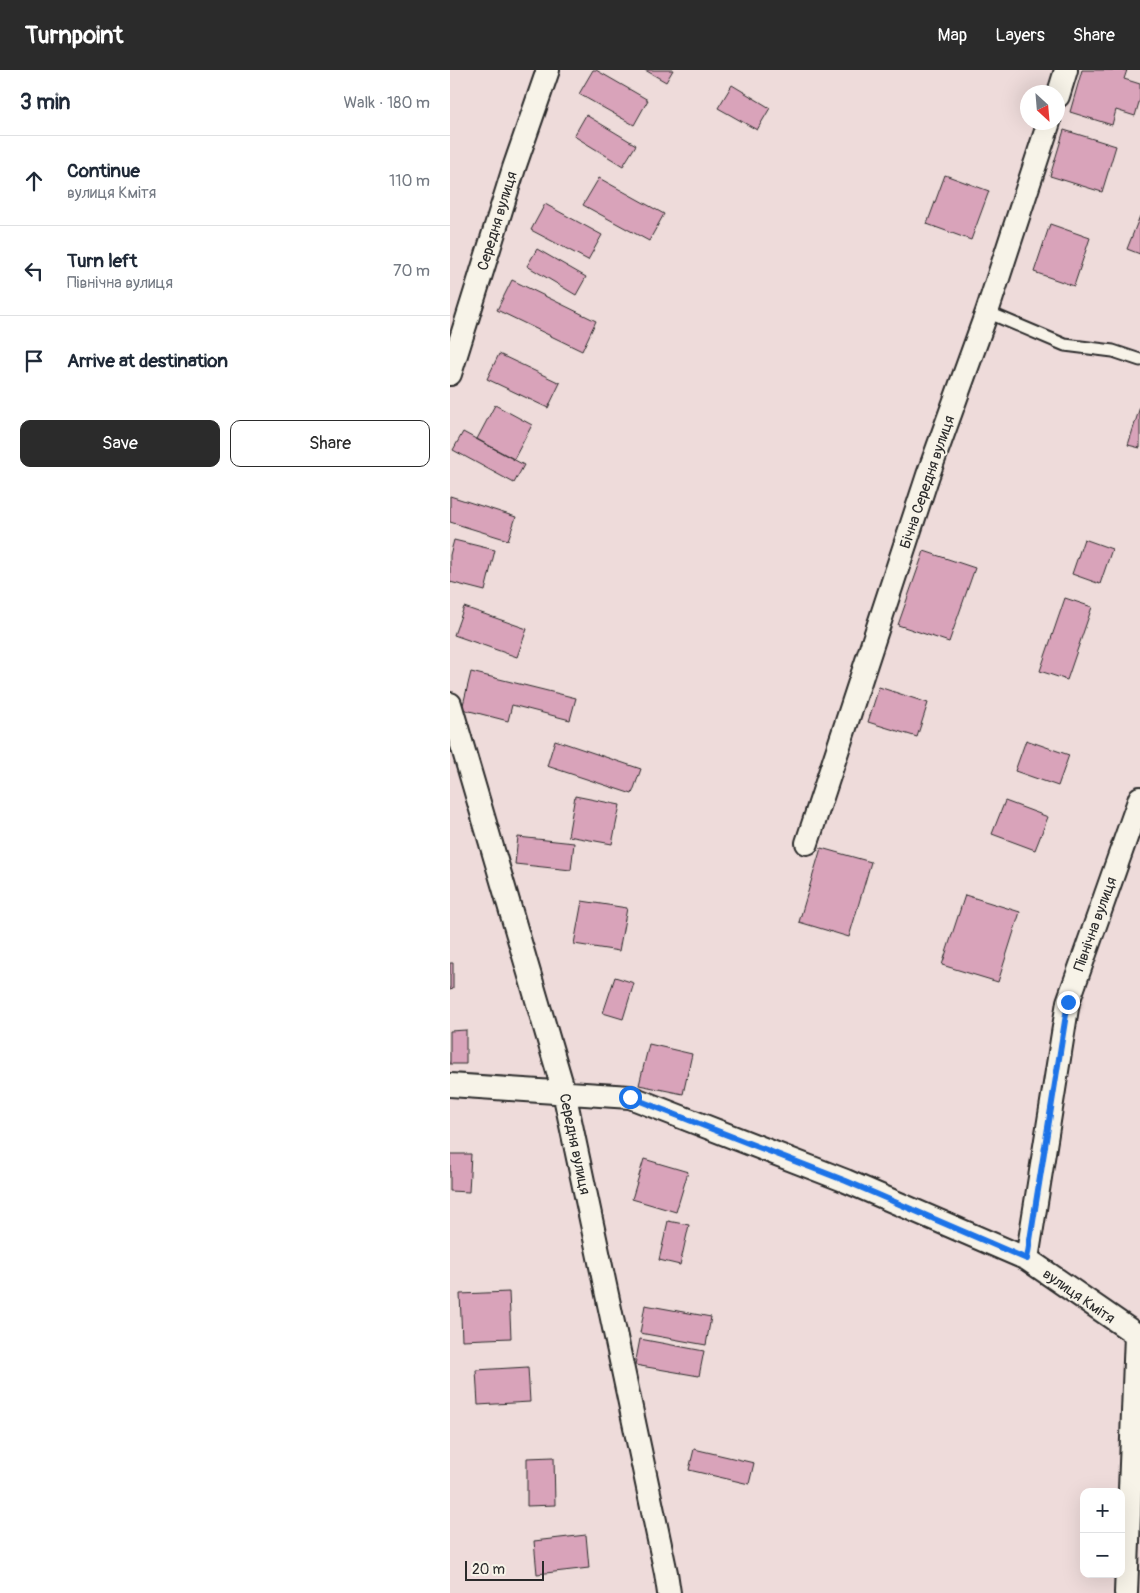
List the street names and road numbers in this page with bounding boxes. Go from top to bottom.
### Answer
street label: Середня вулиця [473,169,522,273]
street label: Бічна Середня вулиця [896,413,959,551]
street label: Північна вулиця [1070,874,1121,974]
street label: Середня вулиця [555,1092,594,1196]
street label: вулиця Кмітя [1039,1265,1118,1328]

